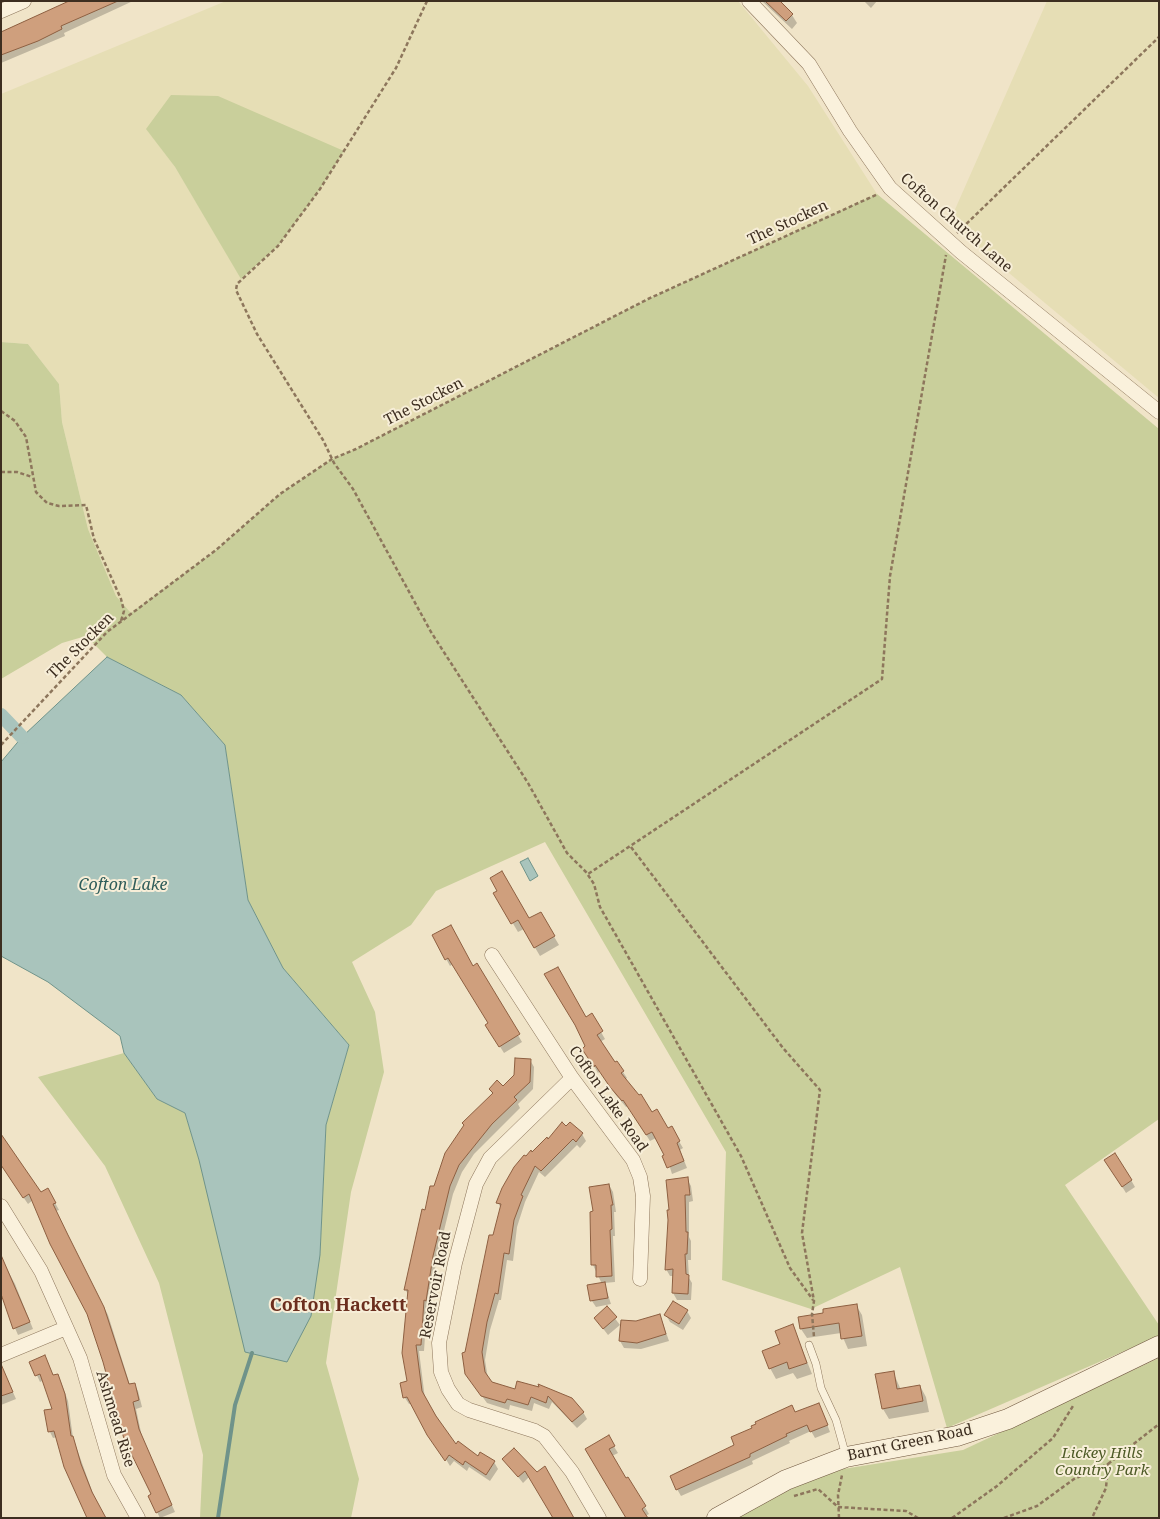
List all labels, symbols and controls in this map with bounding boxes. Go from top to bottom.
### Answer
street label: Cofton Church Lane [896,169,1016,277]
street label: The Stocken [745,197,831,249]
street label: The Stocken [381,374,467,430]
street label: The Stocken [44,609,118,683]
water label: Cofton Lake [78,875,168,895]
street label: Cofton Lake Road [565,1043,651,1155]
street label: Reservoir Road [417,1230,455,1340]
district label: Cofton Hackett [270,1295,406,1317]
street label: Ashmead Rise [92,1369,138,1469]
street label: Barnt Green Road [846,1421,974,1465]
park label: Lickey Hills Country Park [1055,1445,1149,1480]

